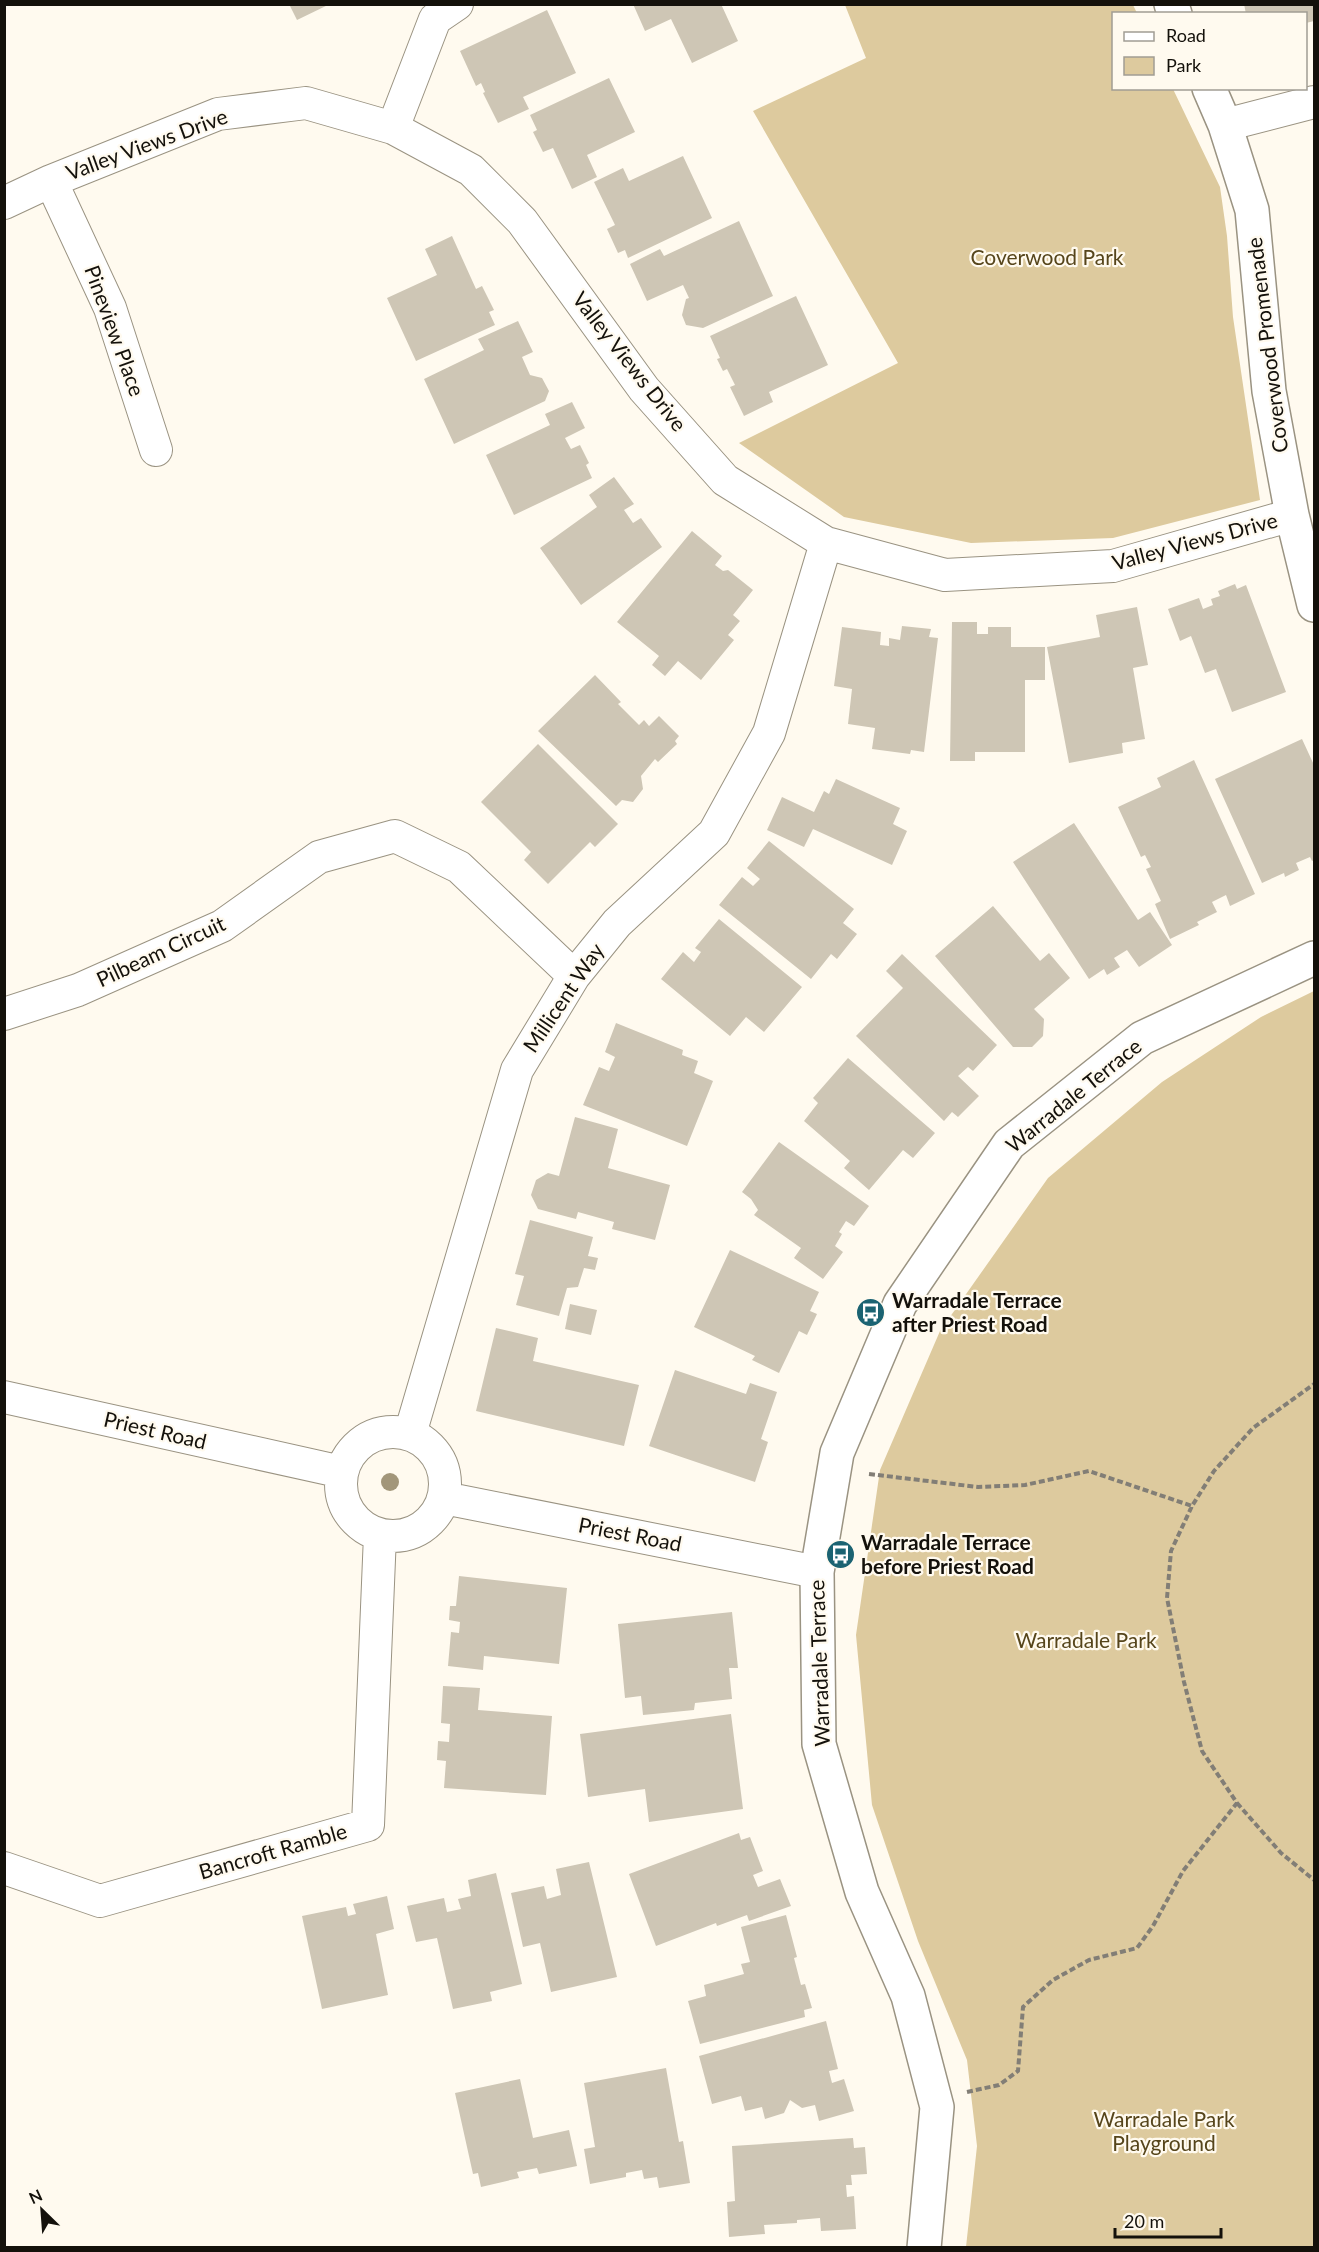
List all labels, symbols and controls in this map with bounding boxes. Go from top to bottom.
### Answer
legend [1112,12,1307,90]
text: Road [1166,24,1206,46]
text: Park [1166,54,1202,76]
street label: Valley Views Drive [62,103,231,184]
street label: Coverwood Promenade [1241,236,1292,454]
park label: Coverwood Park [970,244,1124,269]
street label: Pineview Place [80,262,151,399]
street label: Valley Views Drive [568,286,692,436]
street label: Valley Views Drive [1109,506,1280,575]
street label: Pilbeam Circuit [92,910,229,991]
street label: Millicent Way [517,938,608,1056]
street label: Warradale Terrace [1000,1033,1146,1157]
place label: Warradale Terrace after Priest Road [892,1287,1062,1336]
bus stop icon: Warradale Terrace after Priest Road [855,1297,887,1329]
street label: Priest Road [101,1406,209,1454]
street label: Priest Road [576,1511,684,1556]
place label: Warradale Terrace before Priest Road [861,1529,1034,1578]
bus stop icon: Warradale Terrace before Priest Road [824,1539,856,1571]
street label: Warradale Terrace [803,1579,834,1747]
park label: Warradale Park [1015,1627,1157,1652]
street label: Bancroft Ramble [196,1817,349,1884]
park label: Warradale Park Playground [1093,2106,1235,2155]
north arrow [12,2180,72,2240]
text: N [26,2185,45,2207]
scale bar [1115,2201,1222,2239]
text: 20 m [1124,2210,1164,2232]

